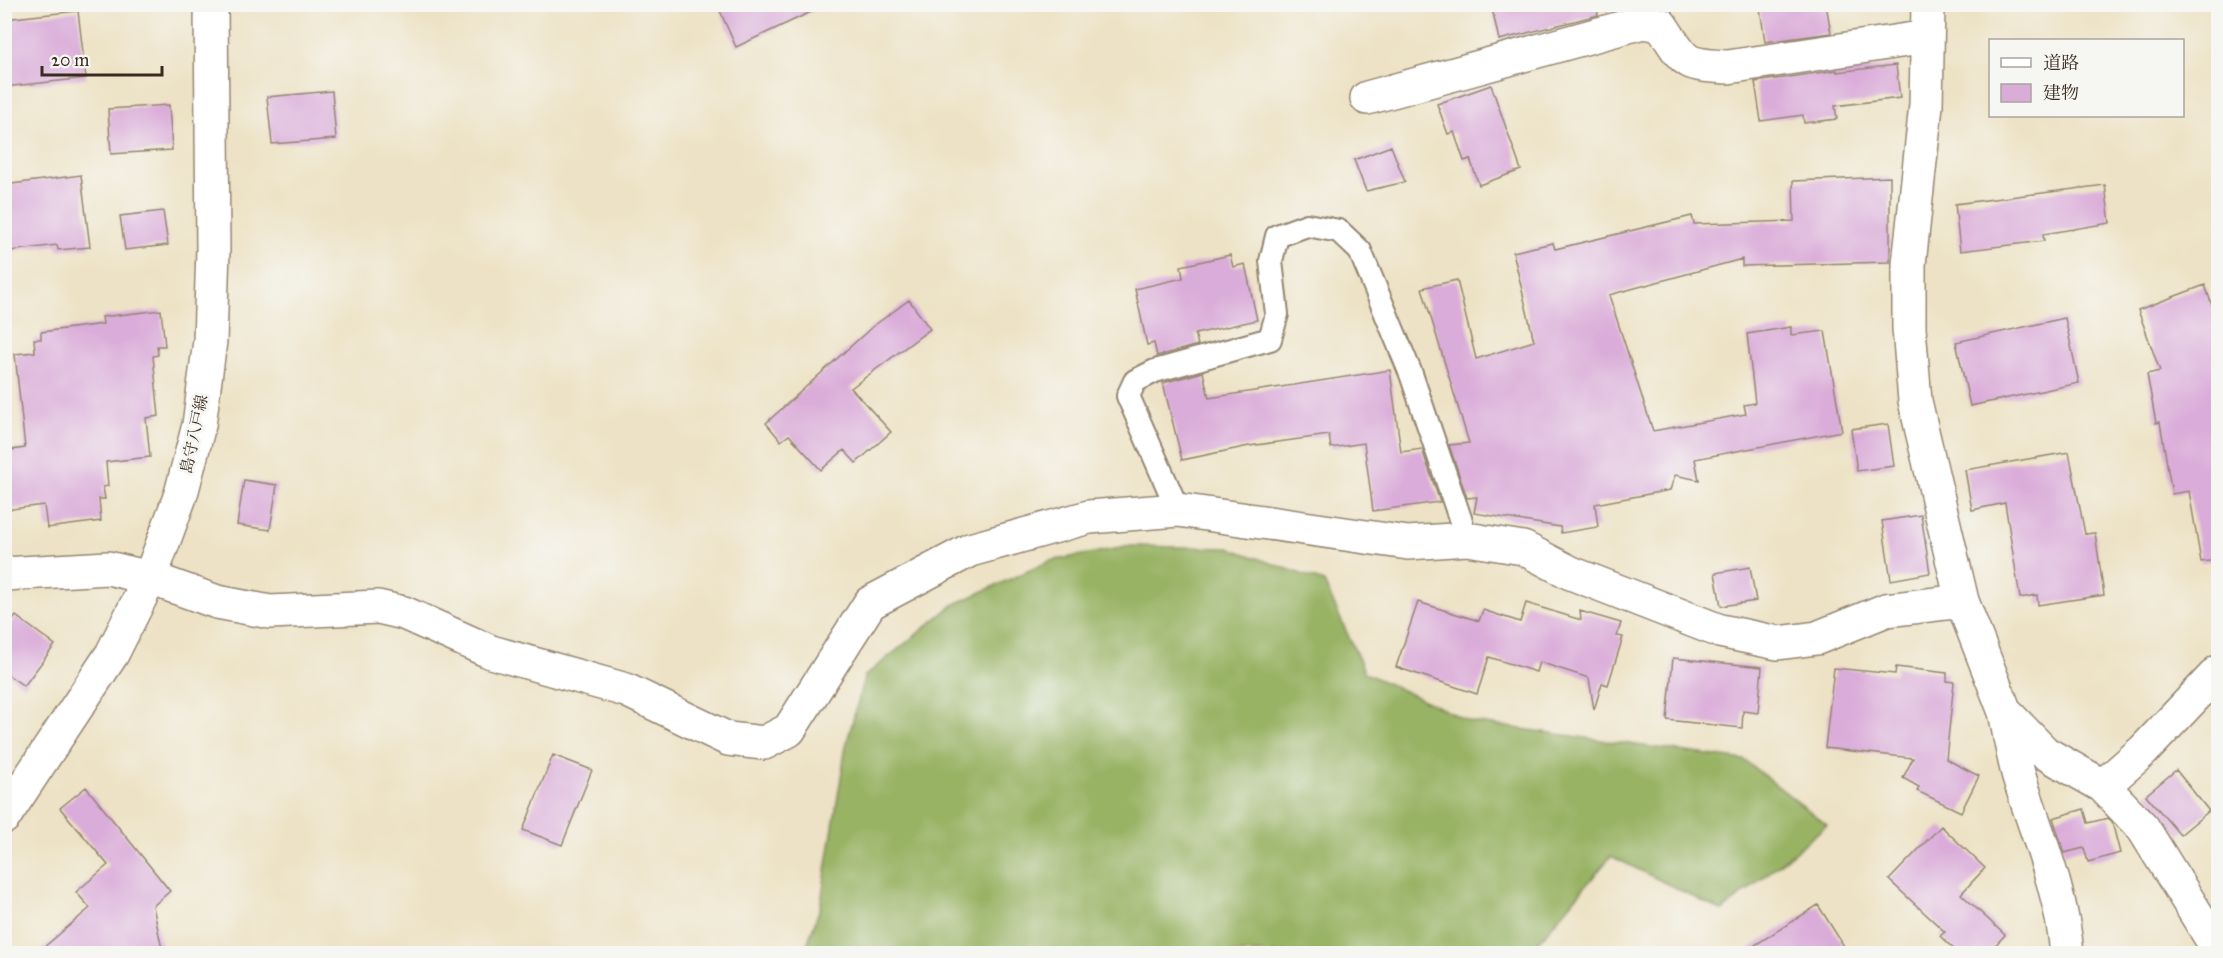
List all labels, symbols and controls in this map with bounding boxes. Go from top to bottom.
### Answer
scale bar [42,39,162,77]
legend [1989,39,2184,117]
text: 20 m [51,49,89,71]
text: 道路 [2043,52,2079,74]
text: 建物 [2043,82,2079,104]
street label: 島守八戸線 [176,393,212,475]

